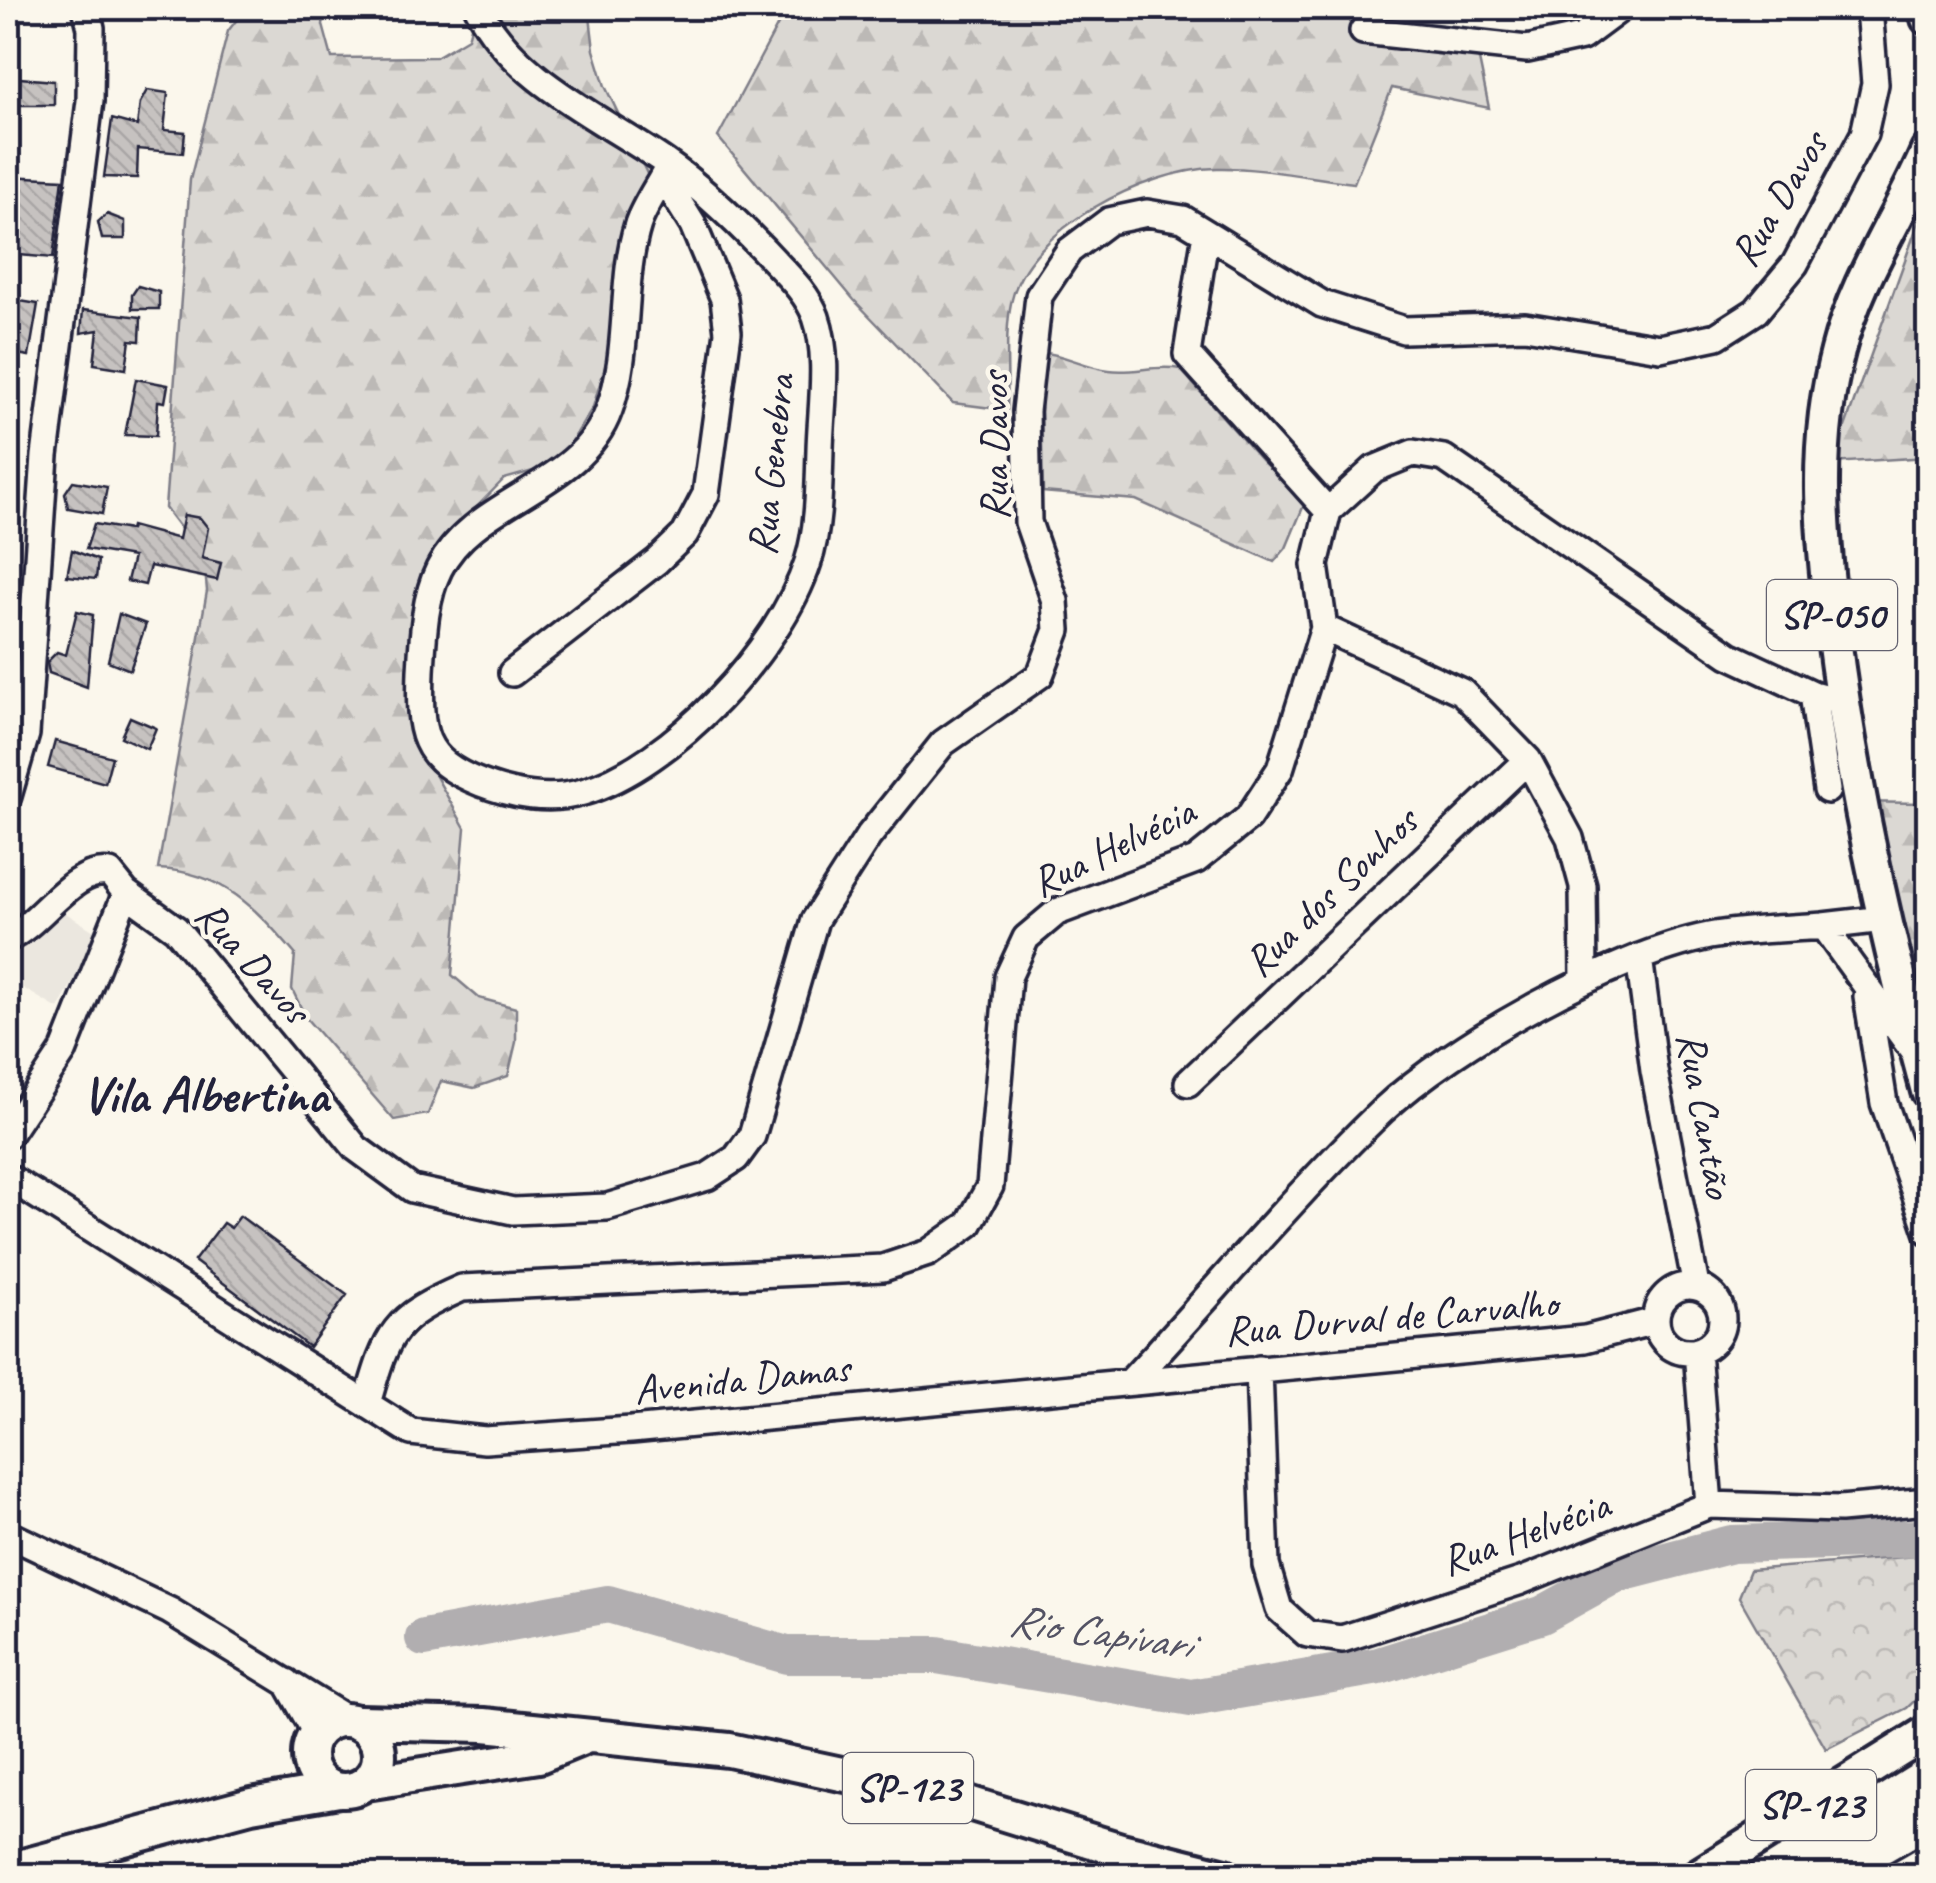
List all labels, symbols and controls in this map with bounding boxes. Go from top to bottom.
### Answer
street label: Rua Davos [1718,119,1842,276]
street label: Rua Davos [968,368,1021,520]
street label: Rua Genebra [735,369,807,558]
road number: SP-050 [1767,580,1897,650]
street label: Rua Helvécia [1023,783,1206,909]
street label: Rua dos Sonhos [1233,793,1432,988]
street label: Rua Davos [184,889,325,1038]
street label: Rua Cantão [1664,1028,1746,1204]
district label: Vila Albertina [82,1062,332,1128]
street label: Rua Durval de Carvalho [1222,1276,1564,1358]
street label: Avenida Damas [632,1341,856,1417]
street label: Rua Helvécia [1434,1477,1619,1588]
water label: Rio Capivari [1006,1591,1205,1674]
road number: SP-123 [843,1753,973,1823]
road number: SP-123 [1746,1770,1876,1840]

